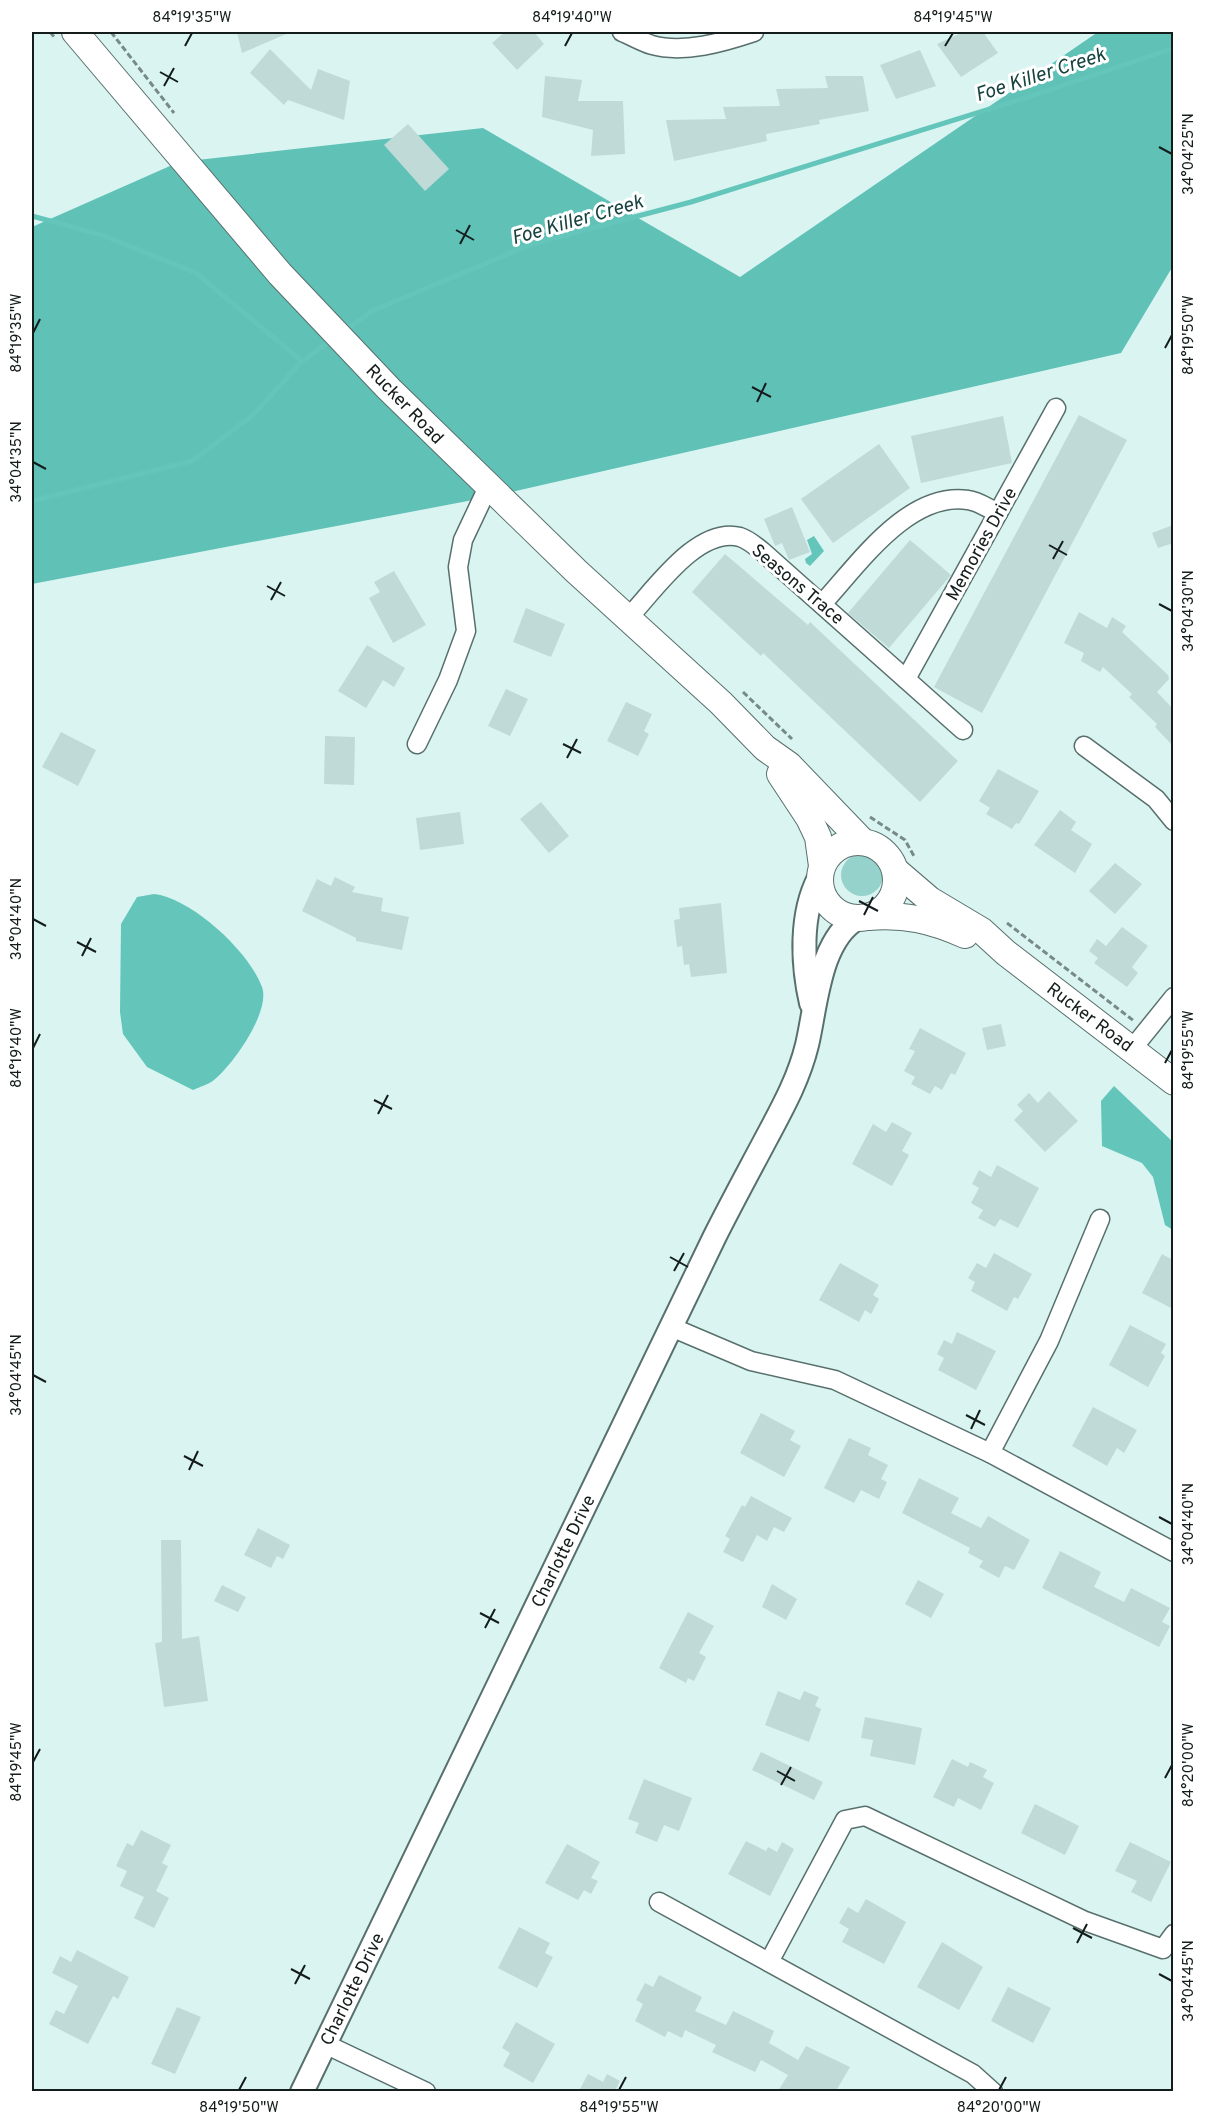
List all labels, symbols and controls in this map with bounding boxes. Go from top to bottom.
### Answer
text: 84°19'35"W [152,9,232,28]
text: 84°19'40"W [532,9,612,28]
text: 84°19'45"W [913,9,993,28]
water label: Foe Killer Creek [972,42,1110,109]
text: 34°04'25"N [1180,113,1199,195]
water label: Foe Killer Creek [509,189,647,252]
text: 84°19'35"W [8,293,27,373]
text: 84°19'50"W [1180,295,1199,375]
street label: Rucker Road [360,360,448,450]
text: 34°04'35"N [8,421,27,503]
street label: Memories Drive [942,484,1023,605]
street label: Seasons Trace [746,540,848,631]
text: 34°04'30"N [1180,570,1199,652]
text: 34°04'40"N [8,878,27,960]
street label: Rucker Road [1041,978,1137,1058]
text: 84°19'40"W [8,1008,27,1088]
text: 84°19'55"W [1180,1010,1199,1090]
text: 34°04'45"N [8,1334,27,1416]
text: 34°04'40"N [1180,1483,1199,1565]
street label: Charlotte Drive [527,1491,602,1612]
text: 84°19'45"W [8,1722,27,1802]
text: 84°20'00"W [1180,1723,1199,1807]
street label: Charlotte Drive [316,1929,391,2050]
text: 34°04'45"N [1180,1940,1199,2022]
text: 84°19'50"W [199,2099,279,2118]
text: 84°19'55"W [579,2099,659,2118]
text: 84°20'00"W [957,2099,1041,2118]

